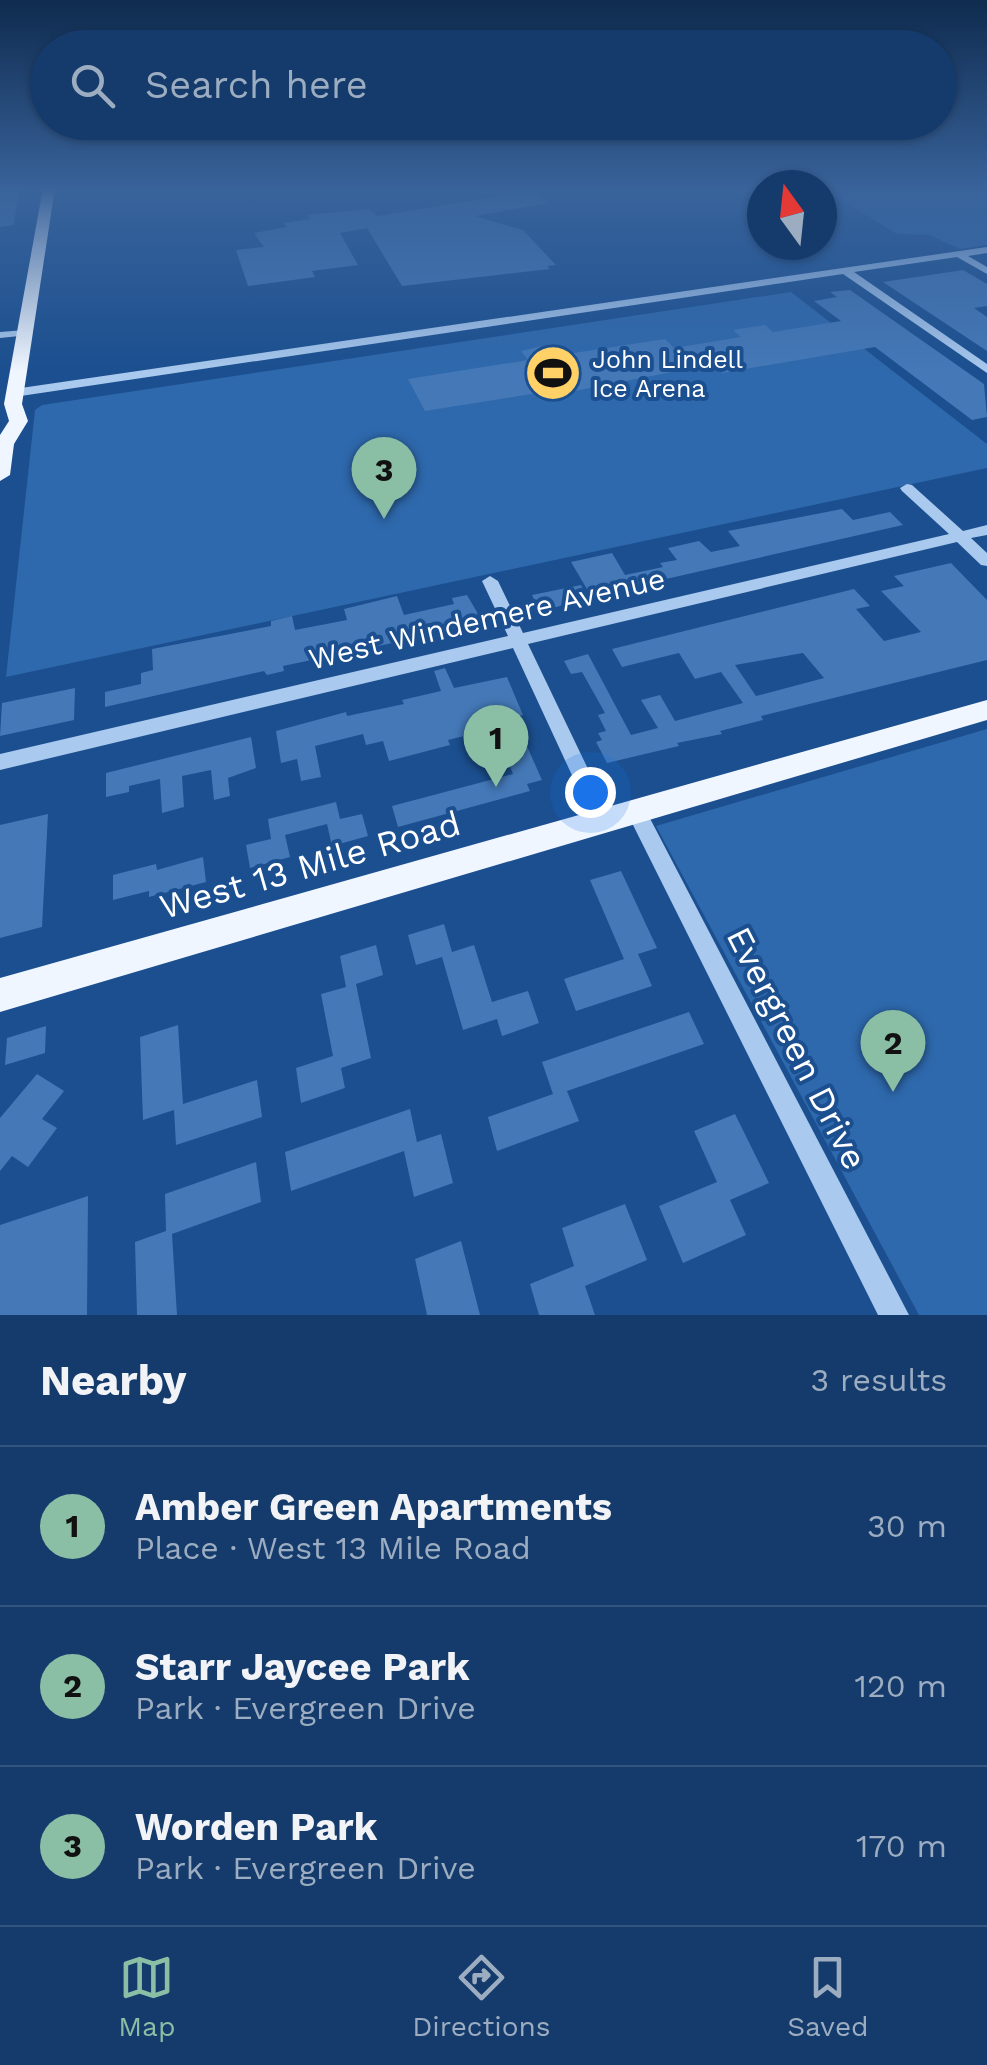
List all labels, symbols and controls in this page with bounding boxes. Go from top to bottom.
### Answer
search box [30,30,957,140]
icon: search [65,58,120,113]
text: Search here [145,63,368,107]
north arrow [747,170,837,260]
sports icon: John Lindell Ice Arena [523,343,583,403]
place label: John Lindell Ice Arena [592,345,743,403]
pin: 3 [352,436,416,519]
street label: West Windemere Avenue [305,560,668,677]
pin: 1 [464,704,528,787]
your location [565,767,616,818]
street label: West 13 Mile Road [155,802,465,928]
street label: Evergreen Drive [718,920,876,1176]
pin: 2 [860,1010,926,1092]
text: Nearby [40,1356,187,1405]
text: 3 results [810,1361,947,1399]
text: Amber Green Apartments [135,1485,612,1529]
text: 1 [66,1507,79,1545]
text: 30 m [867,1507,947,1545]
text: Place · West 13 Mile Road [135,1529,531,1567]
text: Starr Jaycee Park [135,1645,470,1689]
text: 2 [63,1667,82,1705]
text: 120 m [855,1667,947,1705]
text: Park · Evergreen Drive [135,1689,476,1727]
text: Worden Park [135,1805,377,1849]
text: 3 [63,1827,82,1865]
text: 170 m [856,1827,947,1865]
text: Park · Evergreen Drive [135,1849,476,1887]
tab: Map [118,1950,176,2043]
tab: Directions [412,1950,551,2043]
tab: Saved [787,1950,869,2043]

